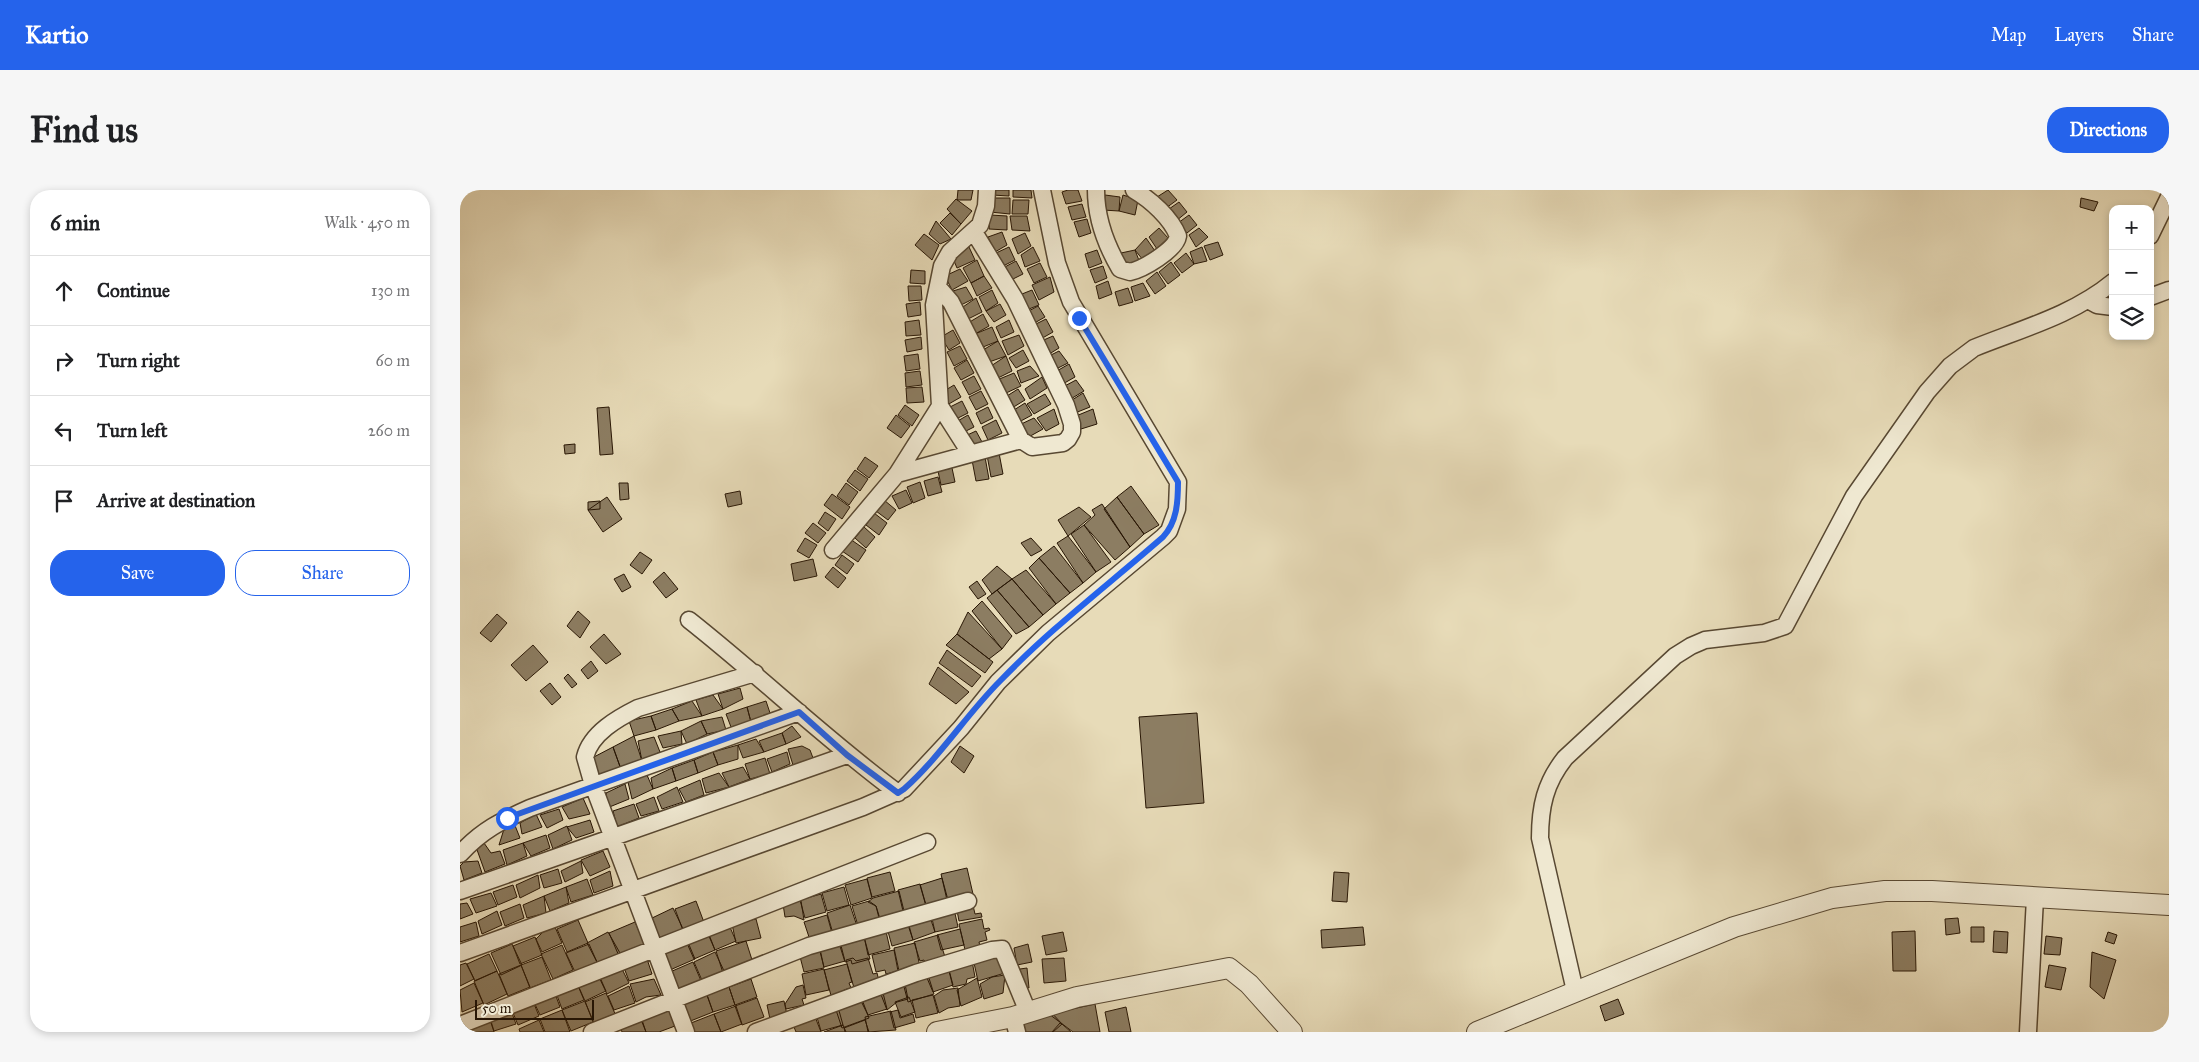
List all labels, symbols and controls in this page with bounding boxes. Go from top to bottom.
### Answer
text: Kartio [25,20,88,50]
text: Map [1991,24,2026,46]
text: Layers [2054,24,2104,46]
text: Share [2132,24,2174,46]
button: Directions [2047,107,2169,153]
text: Find us [30,109,138,152]
map controls [2109,205,2154,340]
button: + [2109,205,2154,250]
text: 6 min [50,210,100,236]
text: Walk · 450 m [324,213,410,232]
button: − [2109,250,2154,295]
icon: ahead [50,277,78,305]
text: Continue [97,279,170,302]
text: 130 m [371,281,410,300]
button: layers [2109,295,2154,340]
route end [1068,307,1091,330]
icon: right [50,347,78,375]
text: Turn right [97,349,180,372]
text: 60 m [376,351,410,370]
icon: left [50,417,78,445]
text: Turn left [97,419,167,442]
text: 260 m [368,421,410,440]
icon: arrive [50,487,78,515]
text: Arrive at destination [97,489,255,512]
button: Save [50,550,225,596]
button: Share [235,550,410,596]
route start [496,807,519,830]
scale bar [475,997,594,1020]
text: 50 m [482,1000,511,1017]

